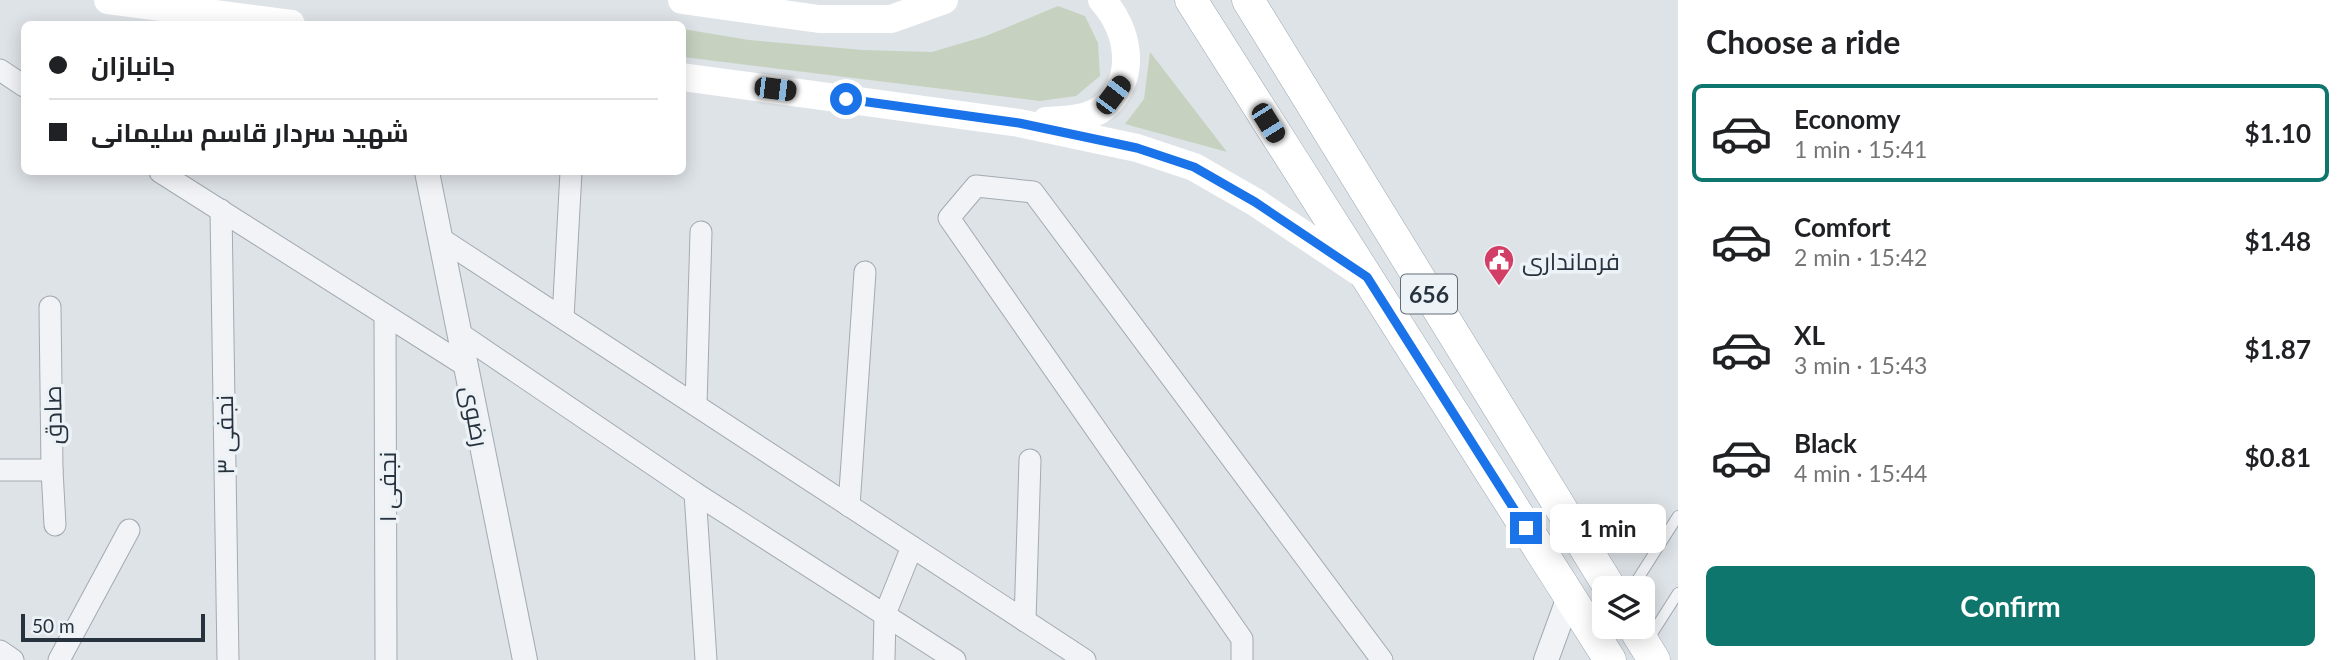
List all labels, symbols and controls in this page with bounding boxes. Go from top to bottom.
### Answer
text: Choose a ride [1706,22,1900,61]
text: جانبازان [91,49,175,81]
car [1092,72,1135,118]
car [753,76,798,102]
route start [830,83,862,115]
car [1248,100,1289,146]
icon: car [1710,102,1773,165]
text: Economy [1794,103,1900,135]
text: شهید سردار قاسم سلیمانی [91,116,409,148]
text: $1.10 [2245,117,2311,149]
text: 1 min · 15:41 [1794,135,1927,163]
icon: car [1710,210,1773,273]
text: Comfort [1794,211,1891,243]
text: $1.48 [2245,225,2311,257]
public building icon: فرمانداری [1482,243,1516,287]
text: 2 min · 15:42 [1794,243,1927,271]
place label: فرمانداری [1522,246,1620,276]
road number: 656 [1401,274,1457,314]
icon: car [1710,318,1773,381]
text: XL [1794,319,1825,351]
text: $1.87 [2245,333,2311,365]
text: 3 min · 15:43 [1794,351,1927,379]
street label: رضوی [455,383,496,449]
street label: صادق [37,385,69,445]
street label: نجفی ۳ [209,395,240,475]
icon: car [1710,426,1773,489]
text: Black [1794,427,1857,459]
text: $0.81 [2245,441,2311,473]
street label: نجفی ۱ [372,452,402,523]
text: 4 min · 15:44 [1794,459,1927,487]
callout: 1 min [1550,504,1666,552]
route end [1510,512,1542,544]
text: 1 min [1579,514,1637,542]
button: Confirm [1706,566,2315,646]
map controls [1592,576,1655,639]
button: layers [1592,576,1655,639]
scale bar [21,611,205,643]
text: 50 m [32,614,75,637]

